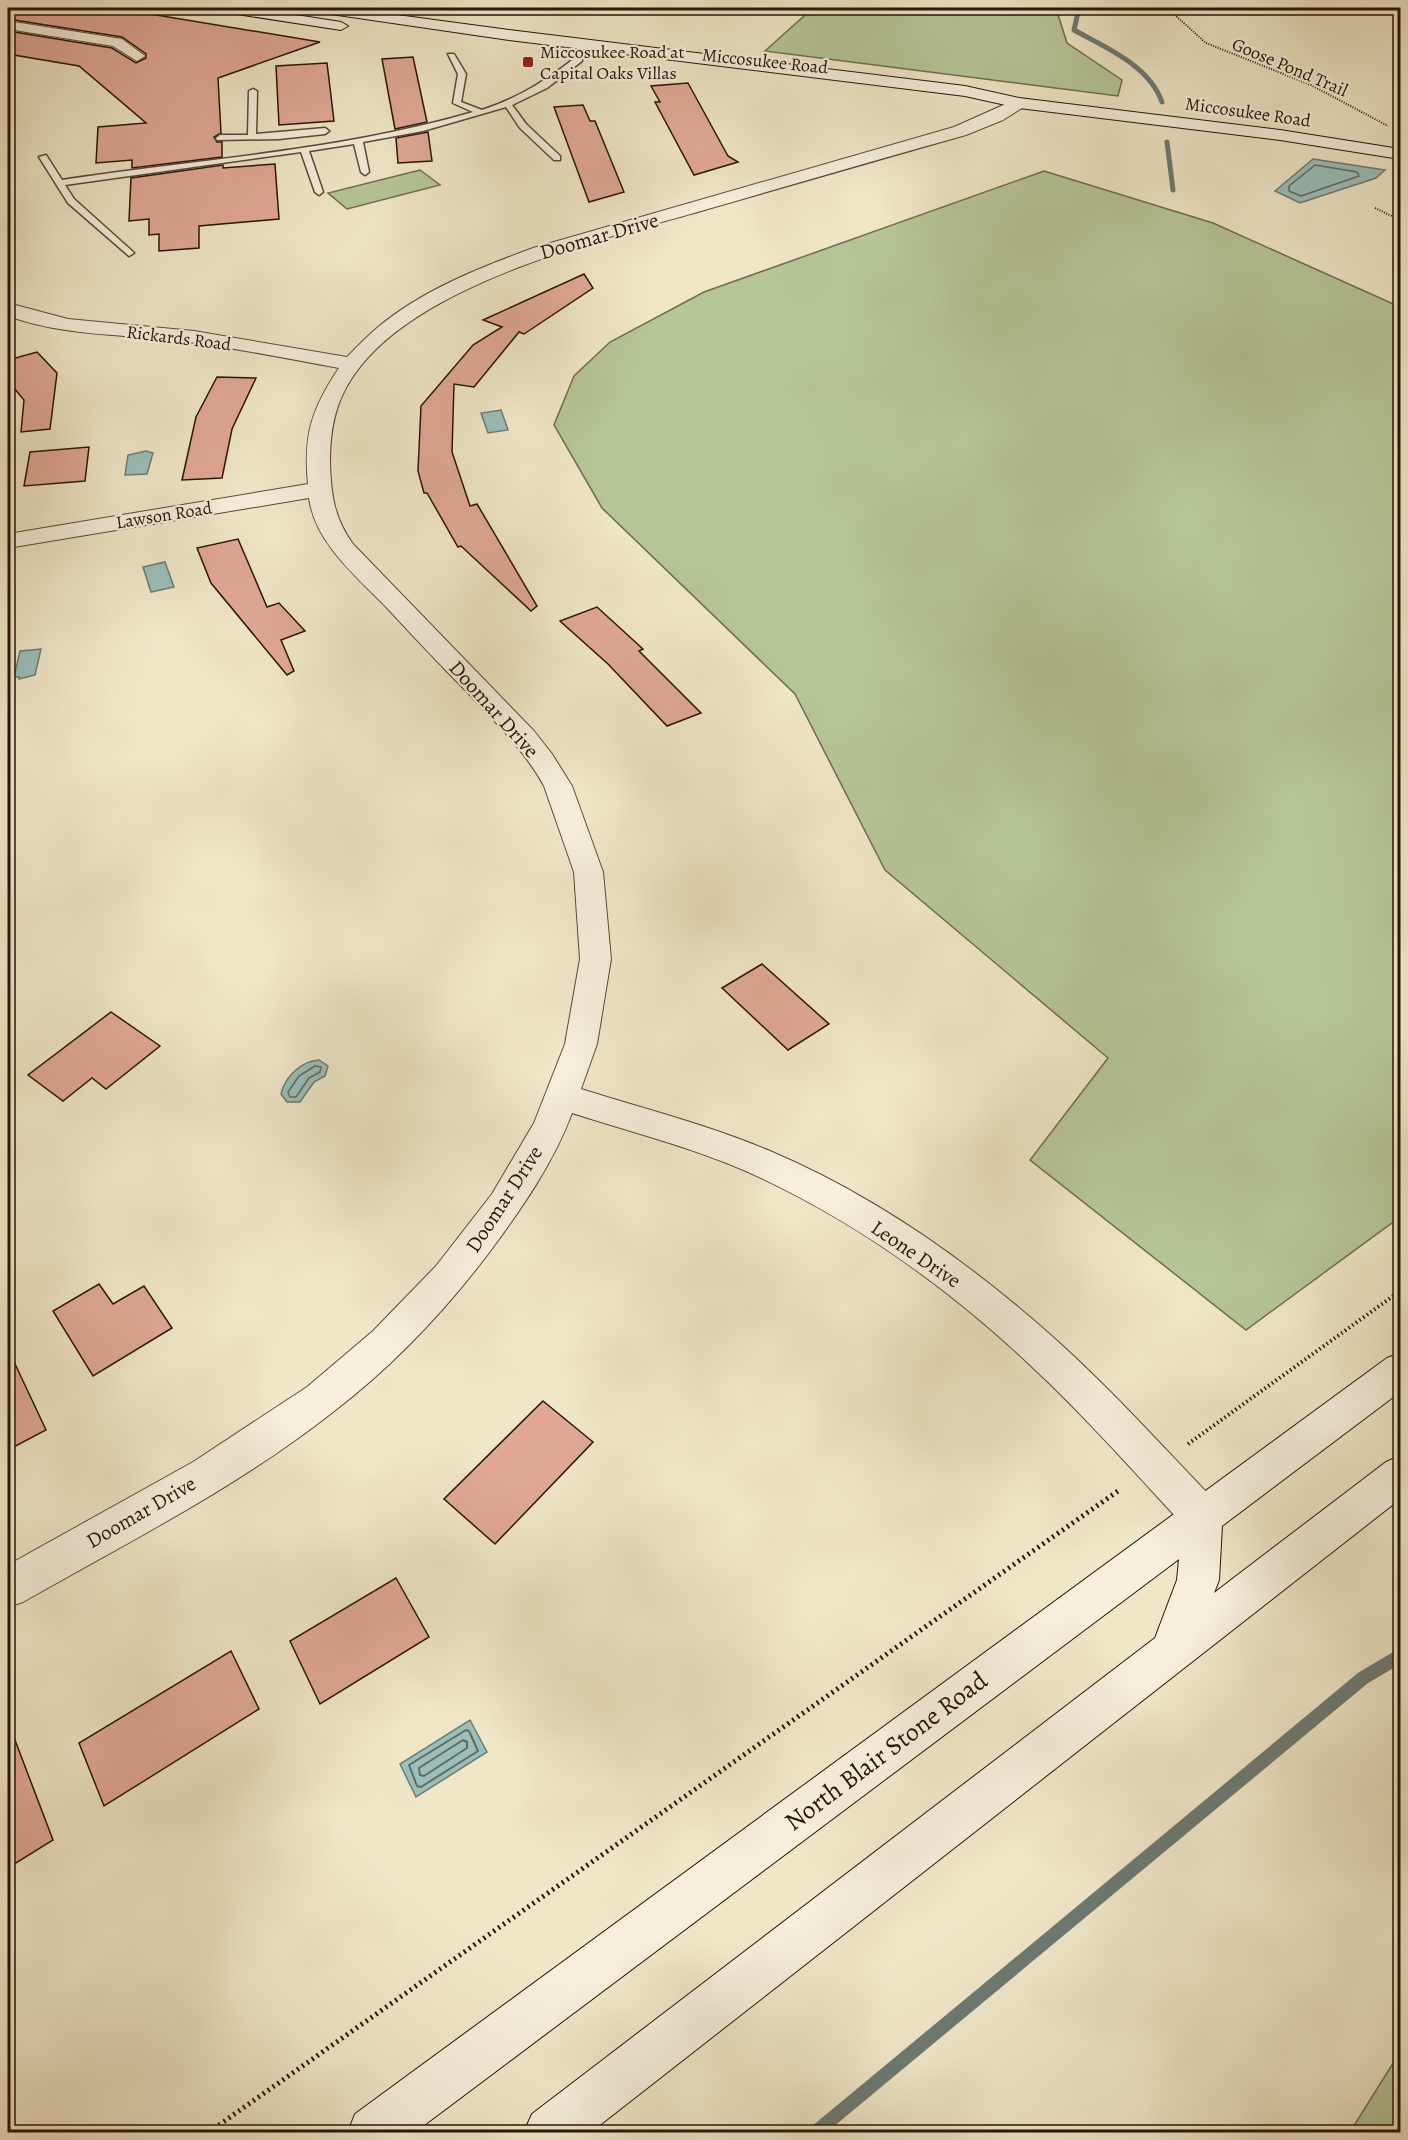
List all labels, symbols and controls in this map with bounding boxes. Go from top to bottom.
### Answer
street label: Goose Pond Trail [1228,32,1352,102]
place label: Miccosukee Road at Capital Oaks Villas [540,40,685,85]
street label: Miccosukee Road [701,42,830,80]
marker: Miccosukee Road at Capital Oaks Villas [521,55,535,69]
street label: Miccosukee Road [1184,91,1313,133]
street label: Doomar Drive [536,206,662,266]
street label: Rickards Road [125,320,233,356]
street label: Lawson Road [114,496,214,534]
street label: Doomar Drive [443,654,545,764]
street label: Doomar Drive [459,1140,549,1258]
street label: Leone Drive [866,1214,966,1294]
street label: Doomar Drive [81,1469,201,1555]
street label: North Blair Stone Road [777,1663,995,1839]

